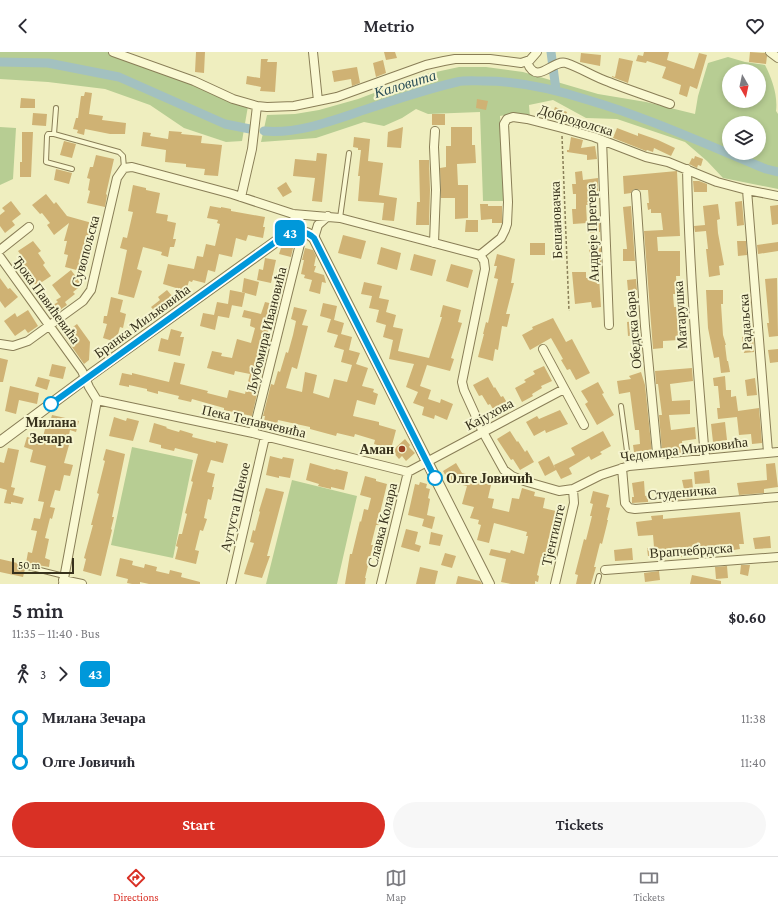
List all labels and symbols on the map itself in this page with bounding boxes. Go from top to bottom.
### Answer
north arrow [722,64,766,108]
water label: Каловита [371,67,438,101]
street label: Добродолска [537,101,616,139]
street label: Бешановачка [547,180,565,259]
street label: Андреје Прегера [582,182,602,283]
street label: Сувопољска [68,213,102,288]
line badge: 43 [272,220,308,246]
street label: Ђока Павићевића [10,253,84,347]
street label: Љубомира Ивановића [243,264,290,395]
street label: Бранка Миљковића [91,280,194,361]
street label: Матарушка [670,280,690,350]
street label: Обедска бара [622,289,644,370]
street label: Радаљска [735,292,755,351]
street label: Кајухова [462,394,517,433]
marker: Милана Зечара [43,396,59,412]
street label: Пека Тепавчевића [200,401,308,441]
place label: Милана Зечара [25,414,77,446]
street label: Чедомира Мирковића [619,433,750,465]
place label: Аман [359,441,394,457]
marker: Аман [397,444,407,454]
street label: Аугуста Шеное [217,461,253,553]
marker: Олге Јовичић [427,470,443,486]
place label: Олге Јовичић [446,470,533,486]
street label: Славка Колара [364,480,400,569]
street label: Студеничка [647,481,718,503]
street label: Тјентиште [538,503,568,567]
street label: Врапчебрдска [649,539,734,561]
scale bar [12,556,74,575]

